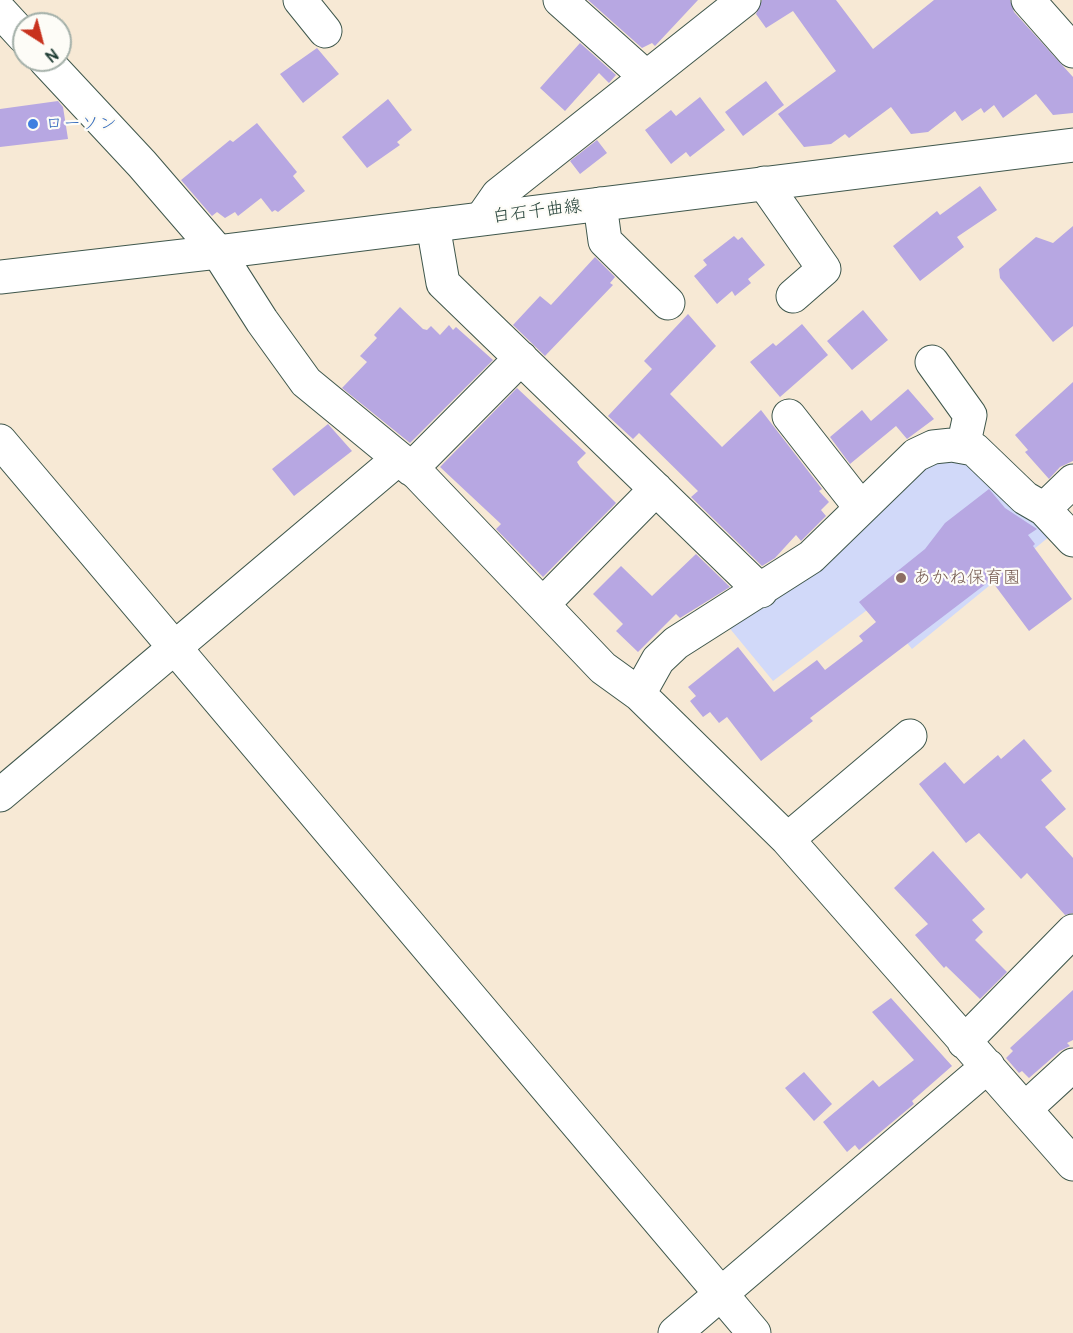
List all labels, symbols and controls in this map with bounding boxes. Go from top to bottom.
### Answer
north arrow [12,12,72,72]
text: N [41,44,62,66]
place label: ローソン [45,113,117,135]
marker: ローソン [26,117,40,131]
street label: 白石千曲線 [491,196,583,228]
place label: あかね保育園 [913,567,1021,589]
marker: あかね保育園 [894,571,908,585]

